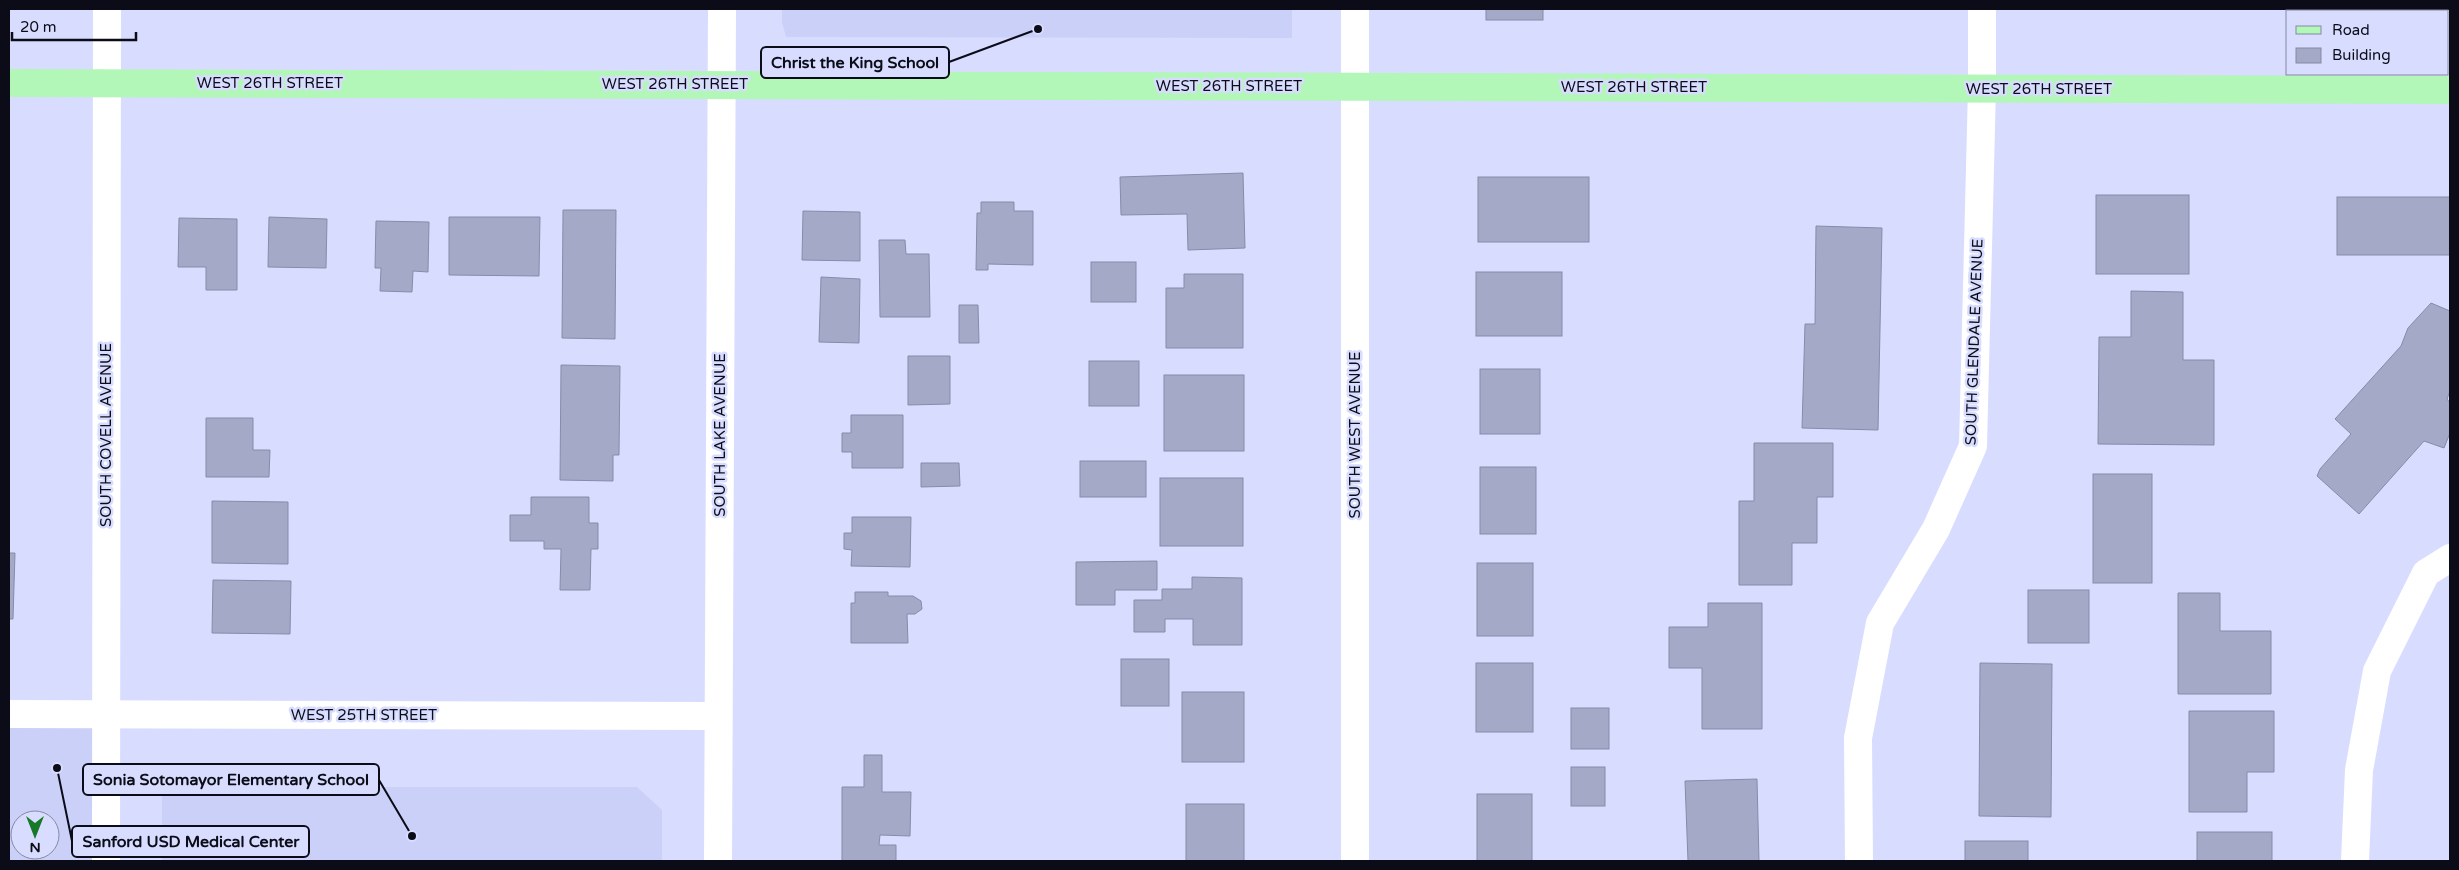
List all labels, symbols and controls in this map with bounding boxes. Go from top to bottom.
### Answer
scale bar [12,10,136,42]
legend [2286,10,2449,75]
text: 20 m [20,18,57,36]
text: Road [2332,21,2370,39]
text: Building [2332,46,2391,64]
callout: Christ the King School [761,47,949,78]
text: Christ the King School [771,53,939,73]
street label: WEST 26TH STREET [197,74,343,92]
street label: WEST 26TH STREET [602,75,748,93]
street label: WEST 26TH STREET [1156,77,1302,95]
street label: WEST 26TH STREET [1561,78,1707,96]
street label: WEST 26TH STREET [1966,80,2112,98]
street label: SOUTH GLENDALE AVENUE [1961,238,1987,446]
street label: SOUTH COVELL AVENUE [97,343,115,527]
street label: SOUTH WEST AVENUE [1346,351,1364,519]
street label: SOUTH LAKE AVENUE [711,353,729,517]
street label: WEST 25TH STREET [291,706,437,724]
callout: Sonia Sotomayor Elementary School [83,764,379,795]
text: Sonia Sotomayor Elementary School [93,770,369,790]
north arrow [10,810,60,860]
callout: Sanford USD Medical Center [72,826,309,857]
text: Sanford USD Medical Center [83,832,300,852]
text: N [29,839,41,856]

